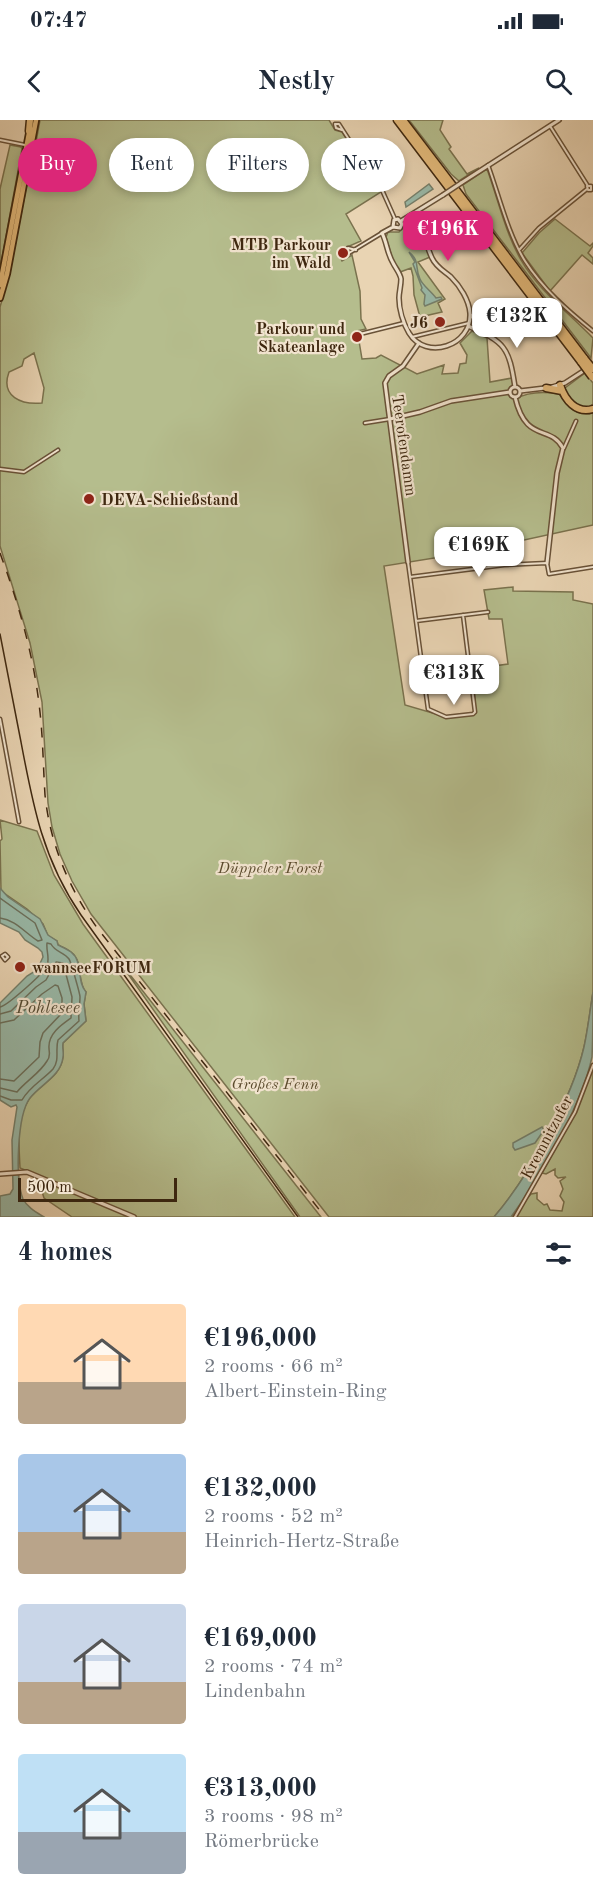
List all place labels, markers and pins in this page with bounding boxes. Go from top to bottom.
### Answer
pin: €196K [406,211,490,262]
place label: MTB Parkour im Wald [231,238,331,272]
marker: MTB Parkour im Wald [336,246,350,260]
pin: €132K [475,298,559,349]
marker: J6 [433,315,447,329]
place label: J6 [410,316,428,332]
place label: Parkour und Skateanlage [256,322,345,356]
marker: Parkour und Skateanlage [350,330,364,344]
marker: DEVA-Schießstand [82,492,96,506]
place label: DEVA-Schießstand [101,493,239,509]
pin: €169K [437,527,521,578]
pin: €313K [412,655,496,706]
marker: wannseeFORUM [13,960,27,974]
place label: wannseeFORUM [32,961,152,977]

